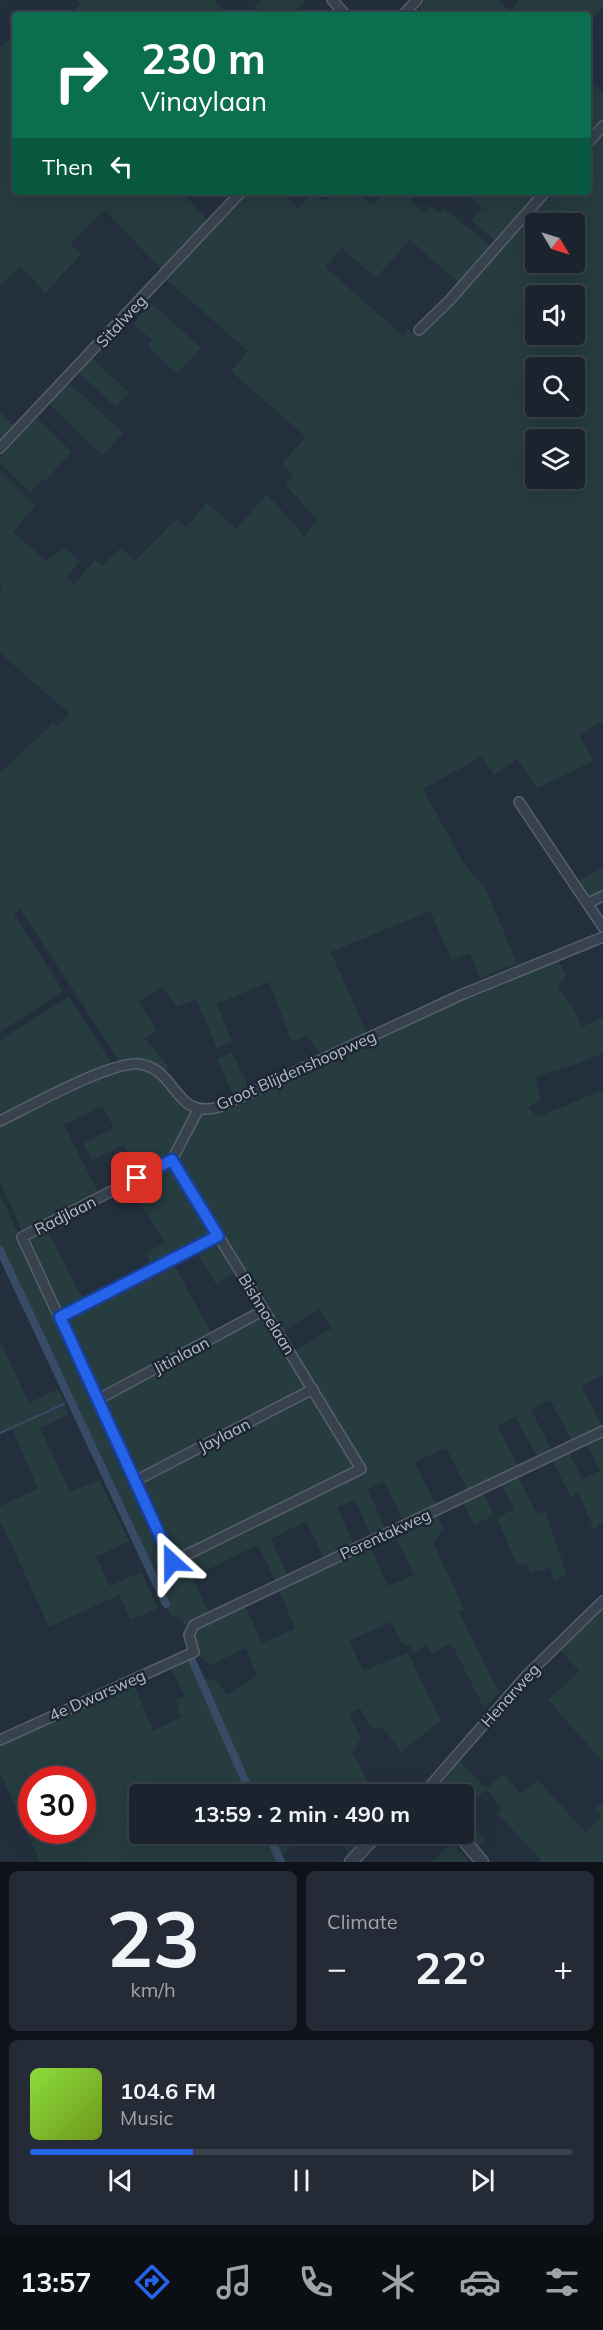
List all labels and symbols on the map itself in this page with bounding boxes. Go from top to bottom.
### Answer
north arrow [525,213,585,273]
street label: Sitalweg [92,290,150,352]
street label: Groot Blijdenshoopweg [213,1026,379,1114]
pin [111,1152,162,1203]
street label: Radjlaan [31,1191,99,1239]
street label: Bishnoelaan [234,1270,300,1358]
street label: Jitinlaan [150,1332,212,1378]
street label: Jaylaan [195,1413,253,1457]
street label: Perentakweg [336,1504,434,1564]
position arrow [140,1530,204,1594]
street label: Henarweg [476,1659,544,1731]
street label: 4e Dwarsweg [46,1665,148,1725]
speed limit sign: 30 [18,1766,96,1844]

